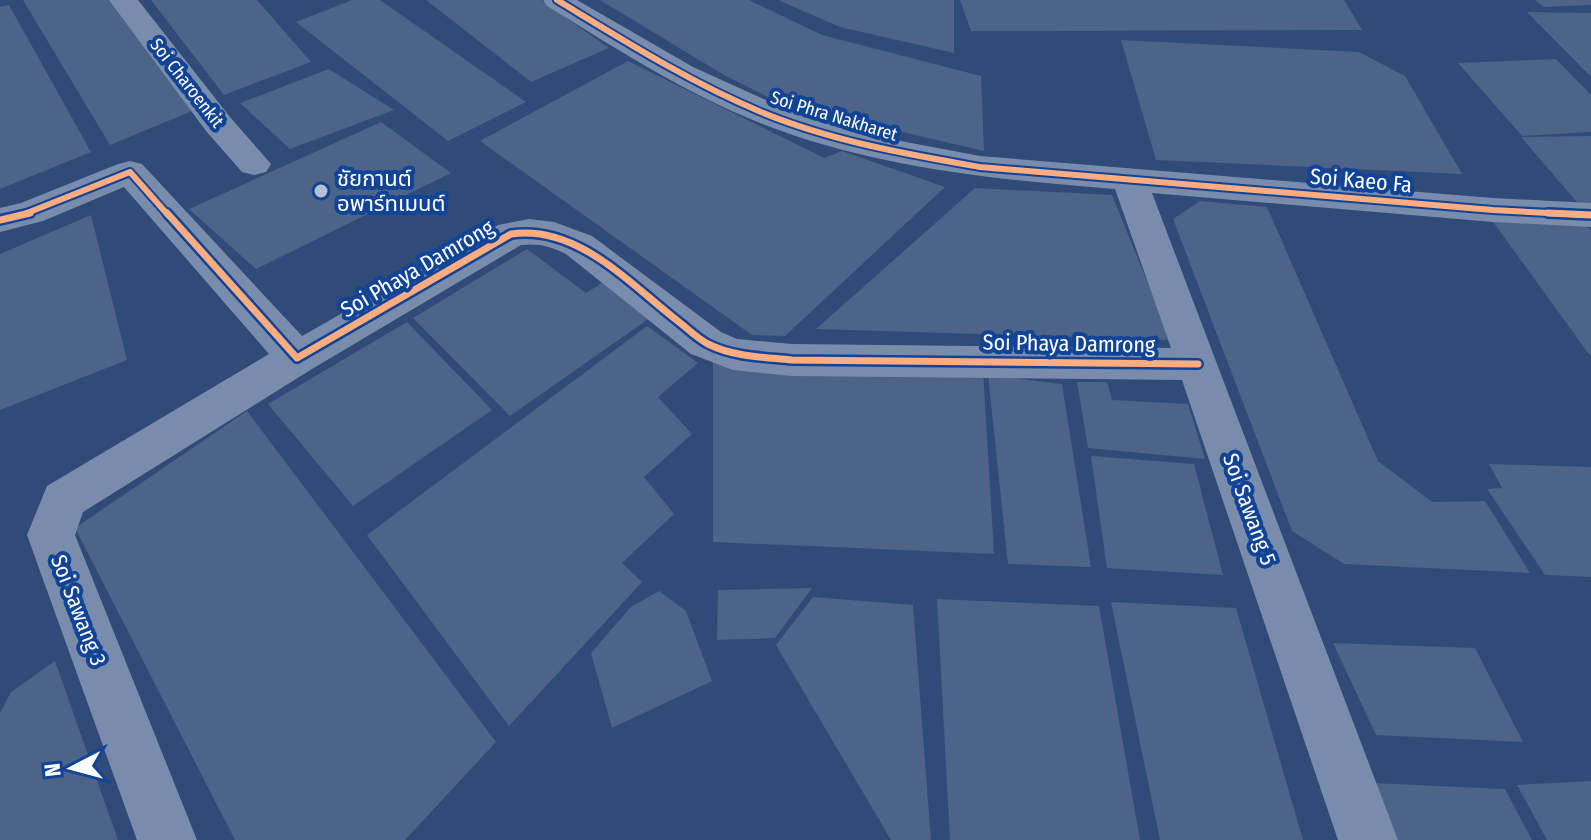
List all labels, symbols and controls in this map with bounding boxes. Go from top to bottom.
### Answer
street label: Soi Charoenkit [145,34,229,132]
street label: Soi Phra Nakharet [768,86,900,146]
street label: Soi Kaeo Fa [1309,163,1413,198]
place label: ชัยกานต์ อพาร์ทเมนต์ [337,165,445,217]
marker: ชัยกานต์ อพาร์ทเมนต์ [312,182,330,200]
street label: Soi Phaya Damrong [336,213,499,323]
street label: Soi Phaya Damrong [982,328,1156,359]
street label: Soi Sawang 5 [1217,450,1282,569]
street label: Soi Sawang 3 [45,551,112,670]
north arrow [32,728,112,808]
text: N [38,762,67,778]

